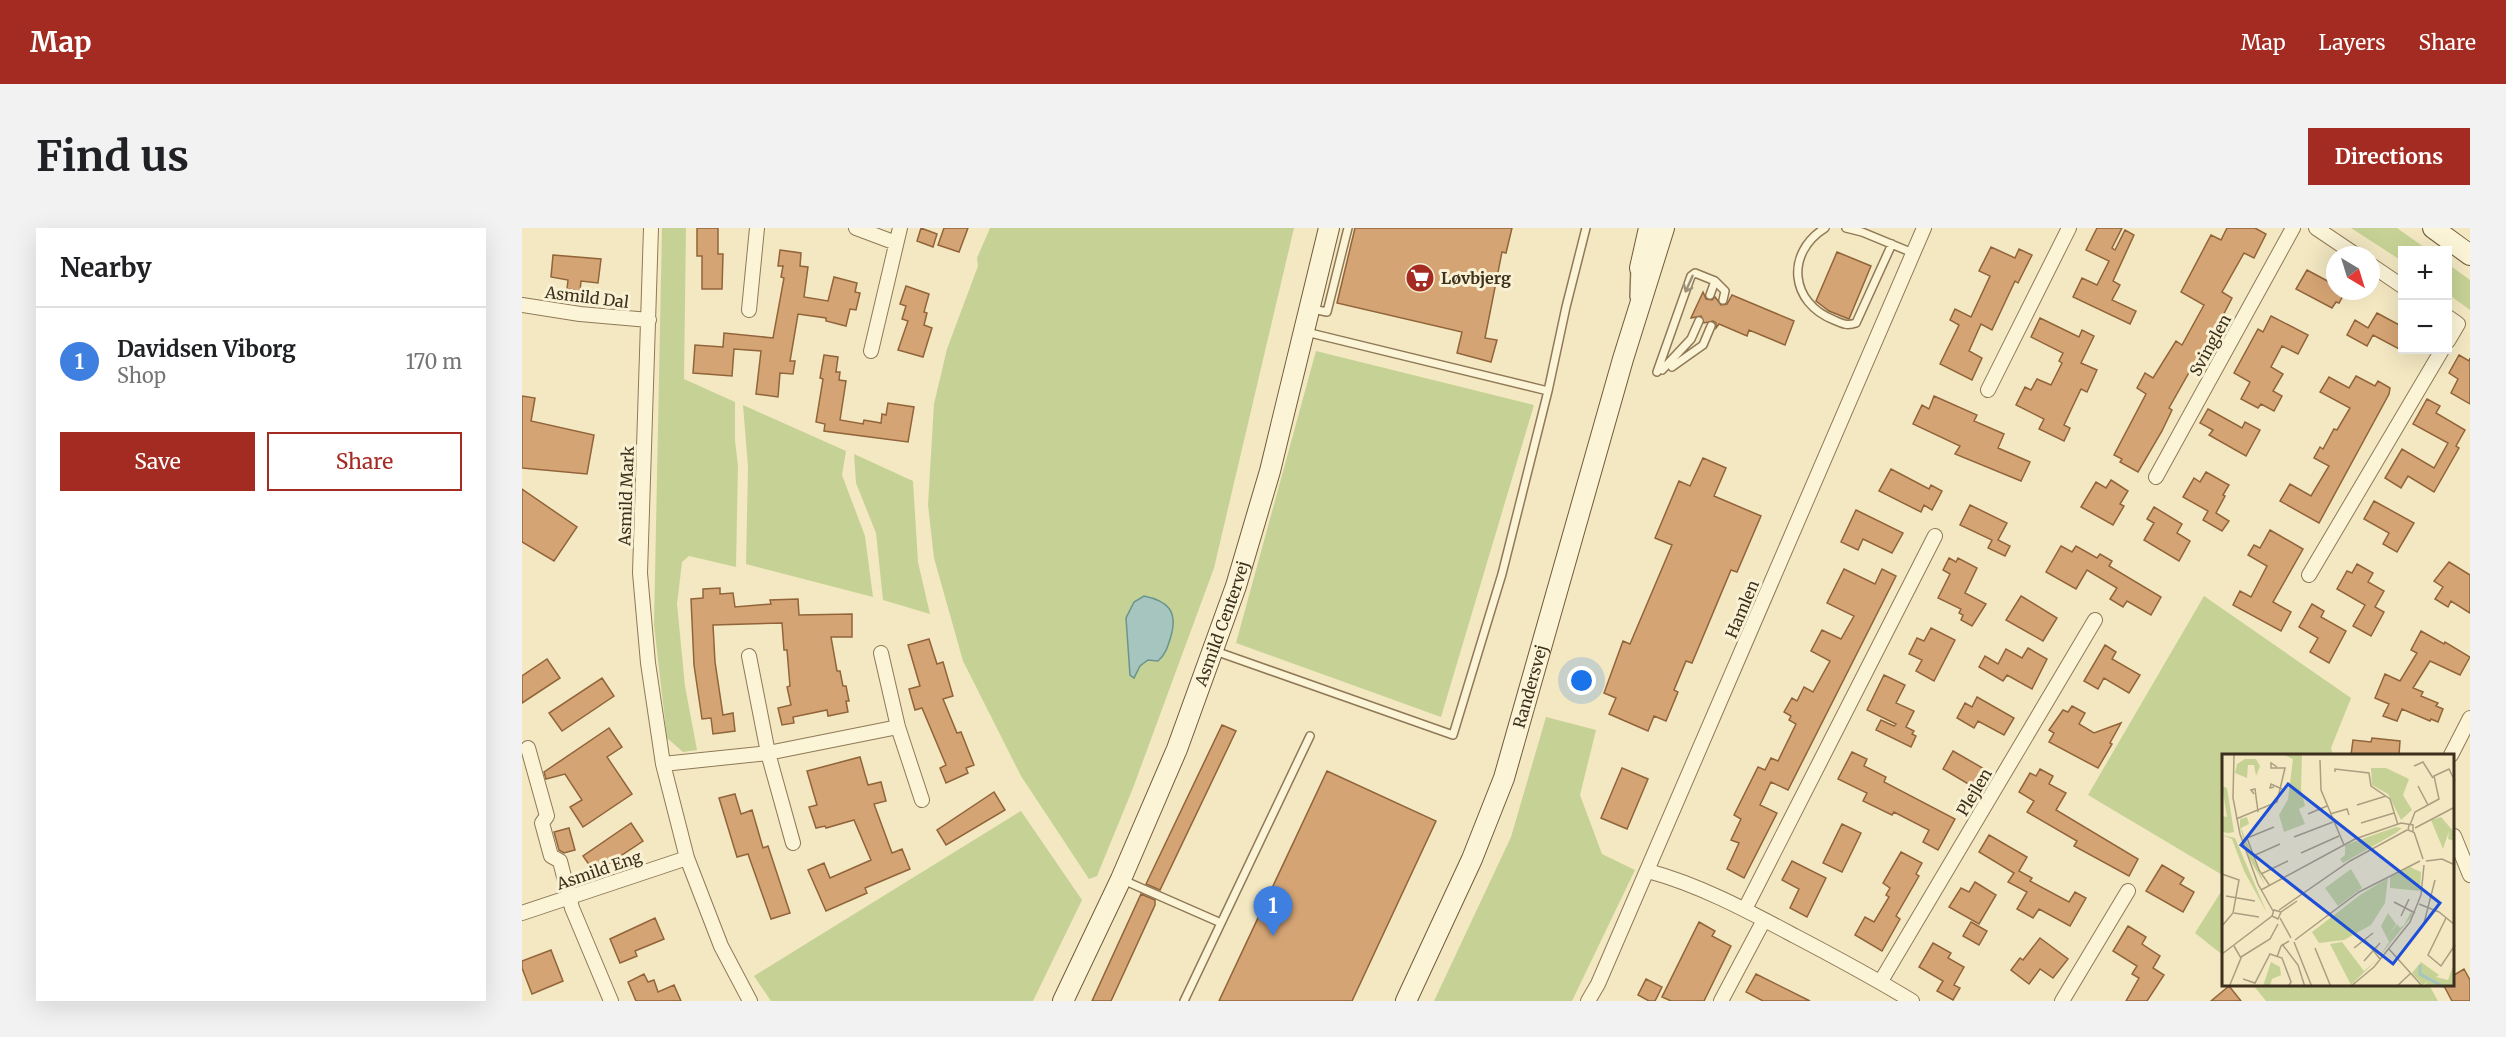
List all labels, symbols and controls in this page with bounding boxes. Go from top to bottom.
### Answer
text: Map [30,24,92,60]
text: Map [2241,29,2286,56]
text: Layers [2319,29,2386,56]
text: Share [2419,29,2476,56]
button: Directions [2308,128,2470,185]
text: Find us [36,130,189,182]
north arrow [2326,246,2380,300]
map controls [2398,246,2452,354]
button: + [2398,246,2452,300]
text: Nearby [60,251,152,284]
supermarket icon: Løvbjerg [1404,262,1436,294]
place label: Løvbjerg [1441,268,1511,288]
one-way arrow [1683,275,1694,293]
street label: Asmild Dal [543,282,630,312]
button: − [2398,300,2452,354]
street label: Svinglen [2185,310,2235,379]
text: Davidsen Viborg [117,335,296,363]
text: 1 [75,349,84,374]
text: 170 m [406,349,462,374]
text: Shop [117,363,166,388]
button: Save [60,432,255,491]
button: Share [267,432,462,491]
street label: Asmild Mark [614,445,638,547]
street label: Asmild Centervej [1190,558,1253,690]
street label: Hamlen [1721,577,1763,641]
street label: Randersvej [1509,642,1551,730]
your location [1567,666,1596,695]
inset map [2222,754,2455,986]
street label: Plejlen [1952,764,1996,819]
street label: Asmild Eng [553,846,644,894]
pin: 1 [1254,886,1293,936]

